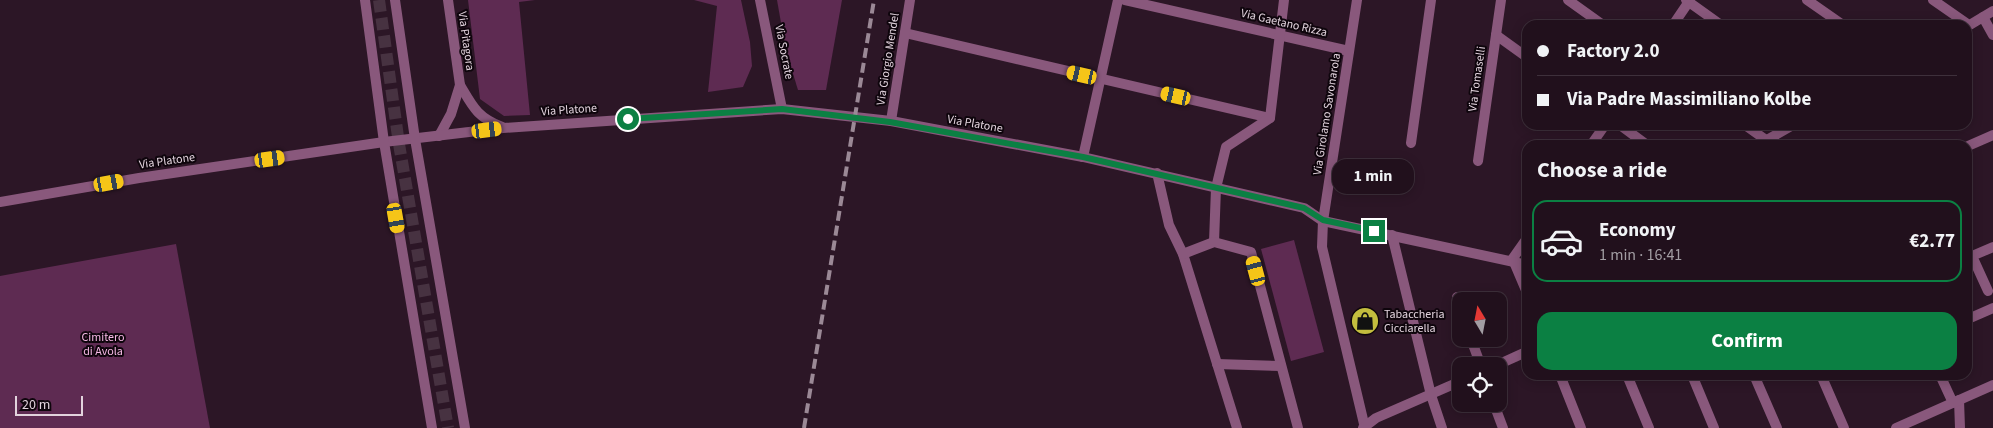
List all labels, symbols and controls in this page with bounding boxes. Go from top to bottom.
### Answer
street label: Via Gaetano Rizza [1239,5,1329,41]
street label: Via Pitagora [453,10,479,72]
street label: Via Giorgio Mendel [872,12,904,106]
street label: Via Socrate [770,23,798,81]
text: Factory 2.0 [1567,38,1660,65]
street label: Via Tomaselli [1464,45,1490,113]
street label: Via Girolamo Savonarola [1309,52,1345,176]
car [1065,64,1098,86]
car [1159,85,1192,107]
text: Via Padre Massimiliano Kolbe [1567,86,1811,113]
street label: Via Platone [540,100,598,120]
route start [617,108,639,130]
street label: Via Platone [946,111,1004,137]
car [471,121,502,139]
street label: Via Platone [138,149,196,173]
car [254,149,285,169]
text: Choose a ride [1537,154,1667,186]
callout: 1 min [1333,158,1415,194]
text: 1 min [1354,165,1392,187]
car [92,173,125,193]
car [386,202,405,234]
text: Economy [1599,217,1676,244]
icon: car [1539,219,1584,264]
route end [1363,220,1385,242]
text: €2.77 [1909,228,1955,255]
text: 1 min · 16:41 [1599,244,1682,266]
car [1244,255,1267,287]
north arrow [1452,292,1508,348]
map controls [1452,292,1507,412]
shop icon: Tabaccheria Cicciarella [1350,306,1380,336]
place label: Tabaccheria Cicciarella [1384,306,1444,337]
button: Confirm [1537,312,1957,370]
park label: Cimitero di Avola [81,329,125,360]
button: locate [1452,357,1507,412]
scale bar [15,393,82,416]
text: 20 m [22,395,50,415]

